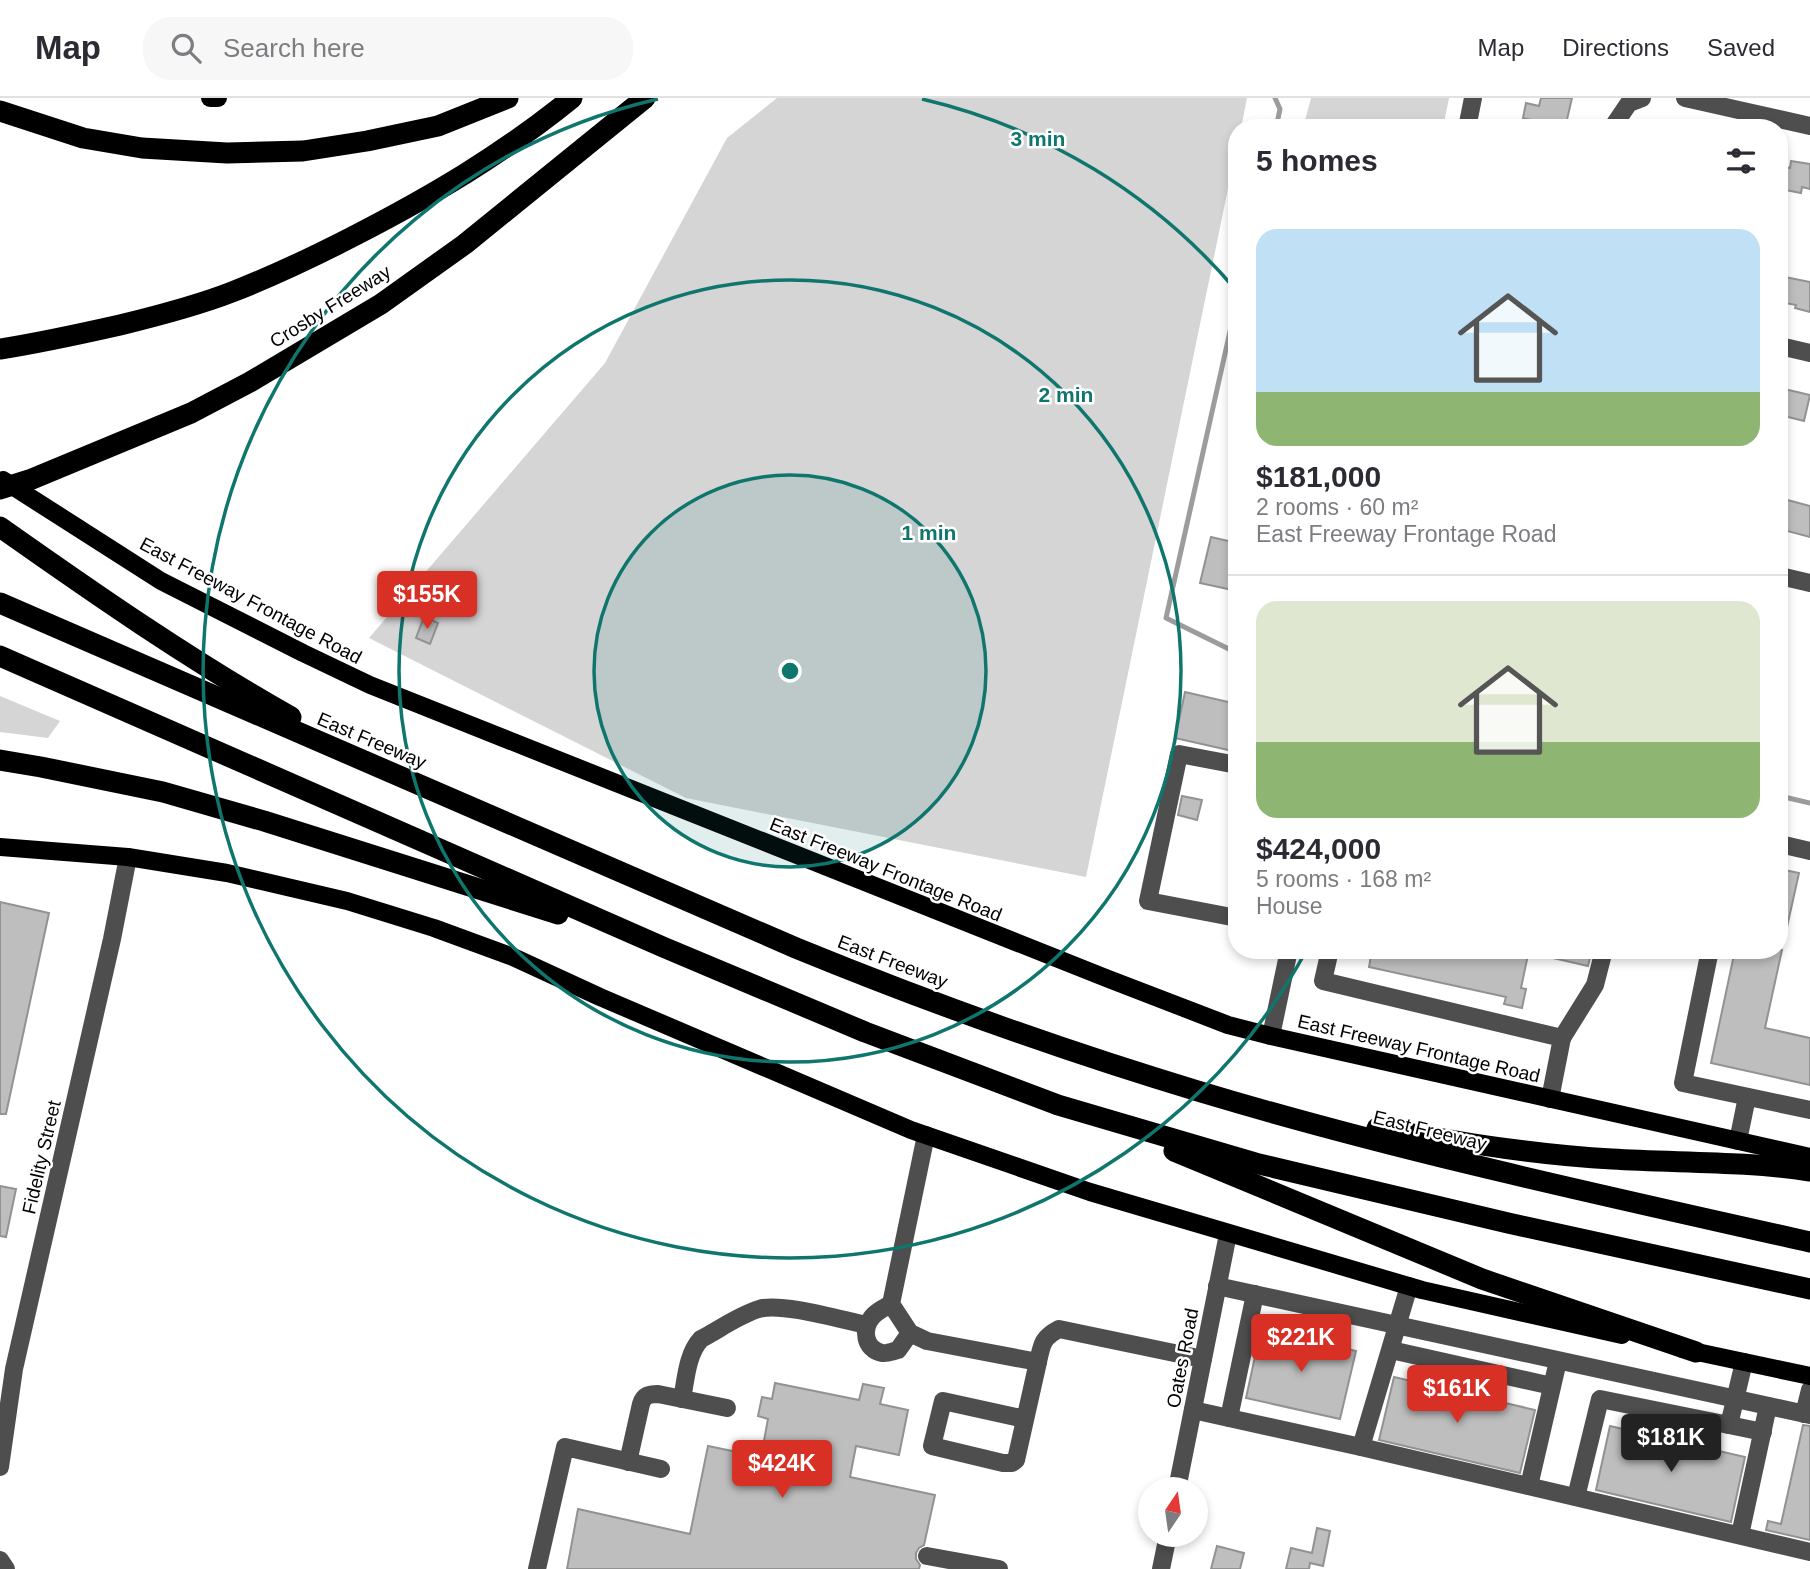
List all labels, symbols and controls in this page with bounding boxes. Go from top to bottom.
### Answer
search box [143,17,633,80]
text: Map [35,29,101,66]
icon: search [167,29,205,67]
text: Search here [223,33,365,63]
text: Map [1478,34,1524,61]
text: Directions [1562,34,1669,61]
text: Saved [1707,34,1775,61]
text: 3 min [1011,127,1065,150]
icon: filters [1722,142,1760,180]
text: 5 homes [1256,144,1378,177]
street label: Crosby Freeway [266,261,395,352]
icon: home [1445,275,1571,401]
text: 2 min [1039,383,1093,406]
text: $181,000 [1256,460,1381,493]
text: 2 rooms · 60 m² [1256,494,1418,520]
text: 1 min [902,521,956,544]
text: East Freeway Frontage Road [1256,521,1556,547]
street label: East Freeway Frontage Road [136,533,365,668]
pin: $155K [378,572,476,631]
text: $155K [393,581,461,607]
icon: home [1445,647,1571,773]
centre of rings [778,659,802,683]
street label: East Freeway [314,708,430,773]
street label: East Freeway Frontage Road [767,813,1005,926]
text: $424,000 [1256,832,1381,865]
text: 5 rooms · 168 m² [1256,866,1431,892]
text: House [1256,893,1322,919]
street label: East Freeway [835,931,951,992]
street label: East Freeway Frontage Road [1296,1010,1542,1087]
street label: Fidelity Street [18,1097,65,1216]
street label: East Freeway [1371,1106,1489,1155]
street label: Oates Road [1163,1306,1202,1410]
pin: $221K [1252,1314,1350,1374]
text: $221K [1267,1324,1335,1350]
pin: $161K [1408,1366,1506,1425]
text: $161K [1423,1375,1491,1401]
pin: $181K [1622,1414,1720,1474]
text: $181K [1637,1424,1705,1450]
pin: $424K [733,1440,831,1500]
text: $424K [748,1450,816,1476]
north arrow [1138,1477,1208,1547]
map controls [1138,1477,1208,1547]

